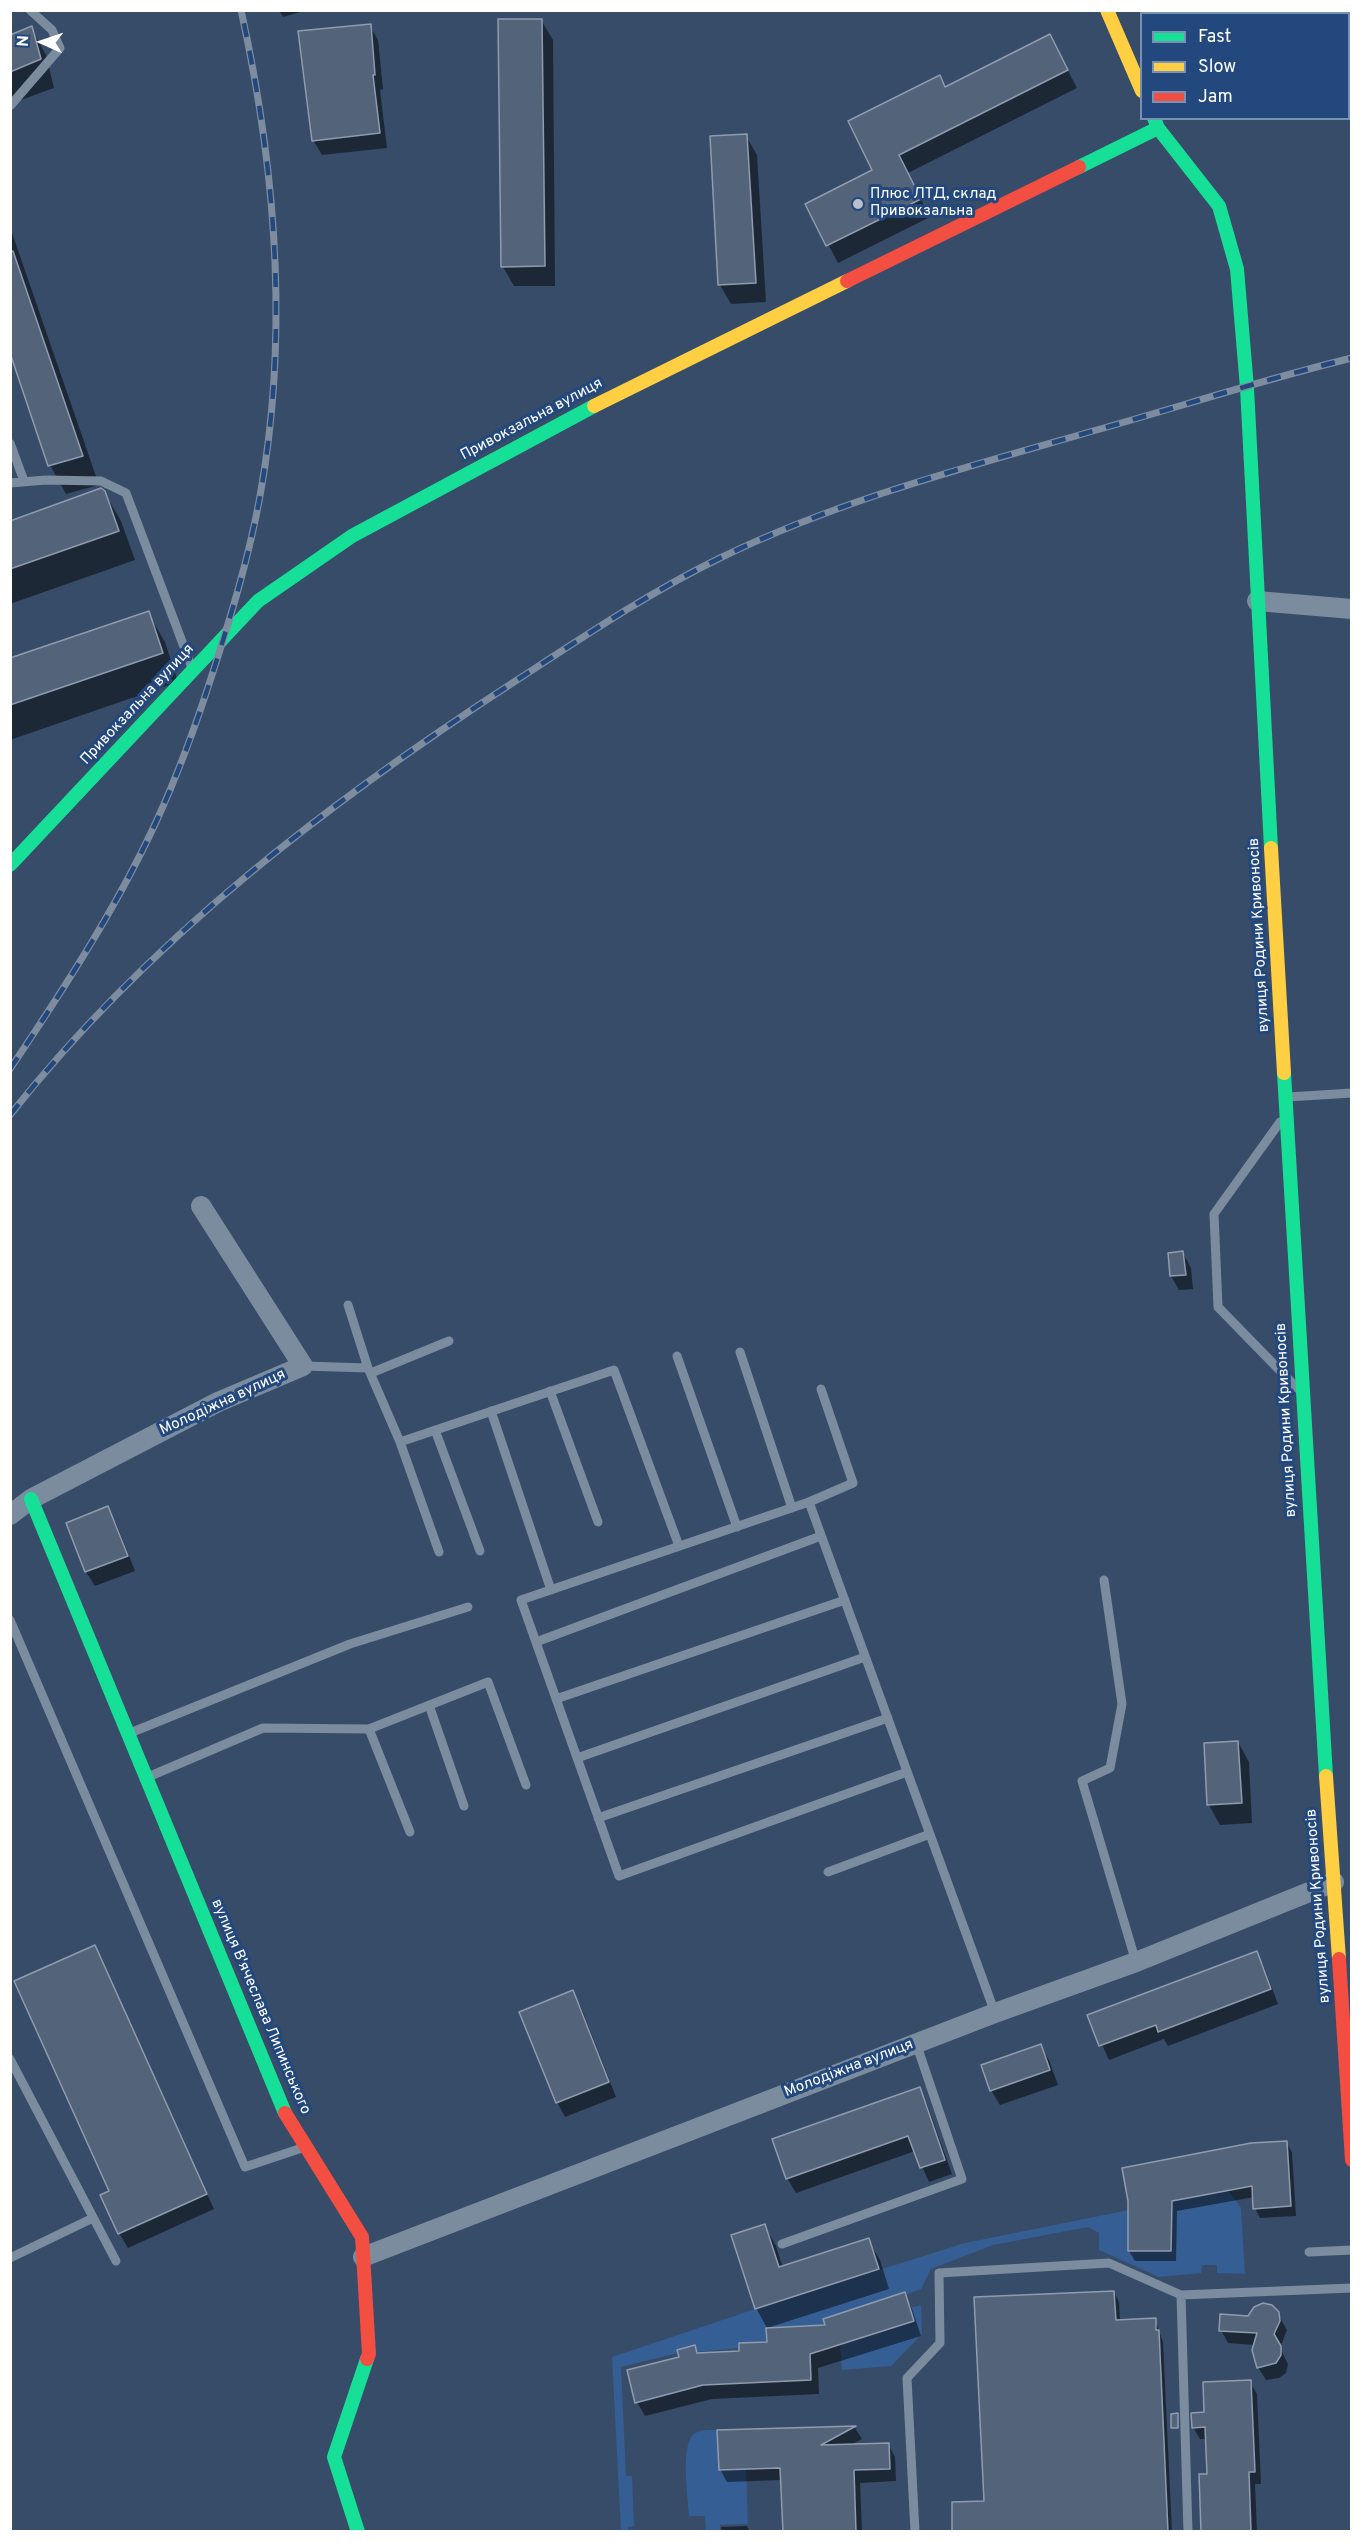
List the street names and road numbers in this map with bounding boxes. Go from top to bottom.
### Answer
street label: Привокзальна вулиця [458,375,606,465]
street label: Привокзальна вулиця [77,641,199,769]
street label: вулиця Родини Кривоносів [1246,837,1274,1033]
street label: вулиця Родини Кривоносів [1273,1322,1301,1518]
street label: Молодіжна вулиця [157,1366,289,1440]
street label: вулиця Родини Кривоносів [1303,1808,1335,2004]
street label: вулиця В'ячеслава Липинського [206,1897,314,2117]
street label: Молодіжна вулиця [782,2036,916,2102]

